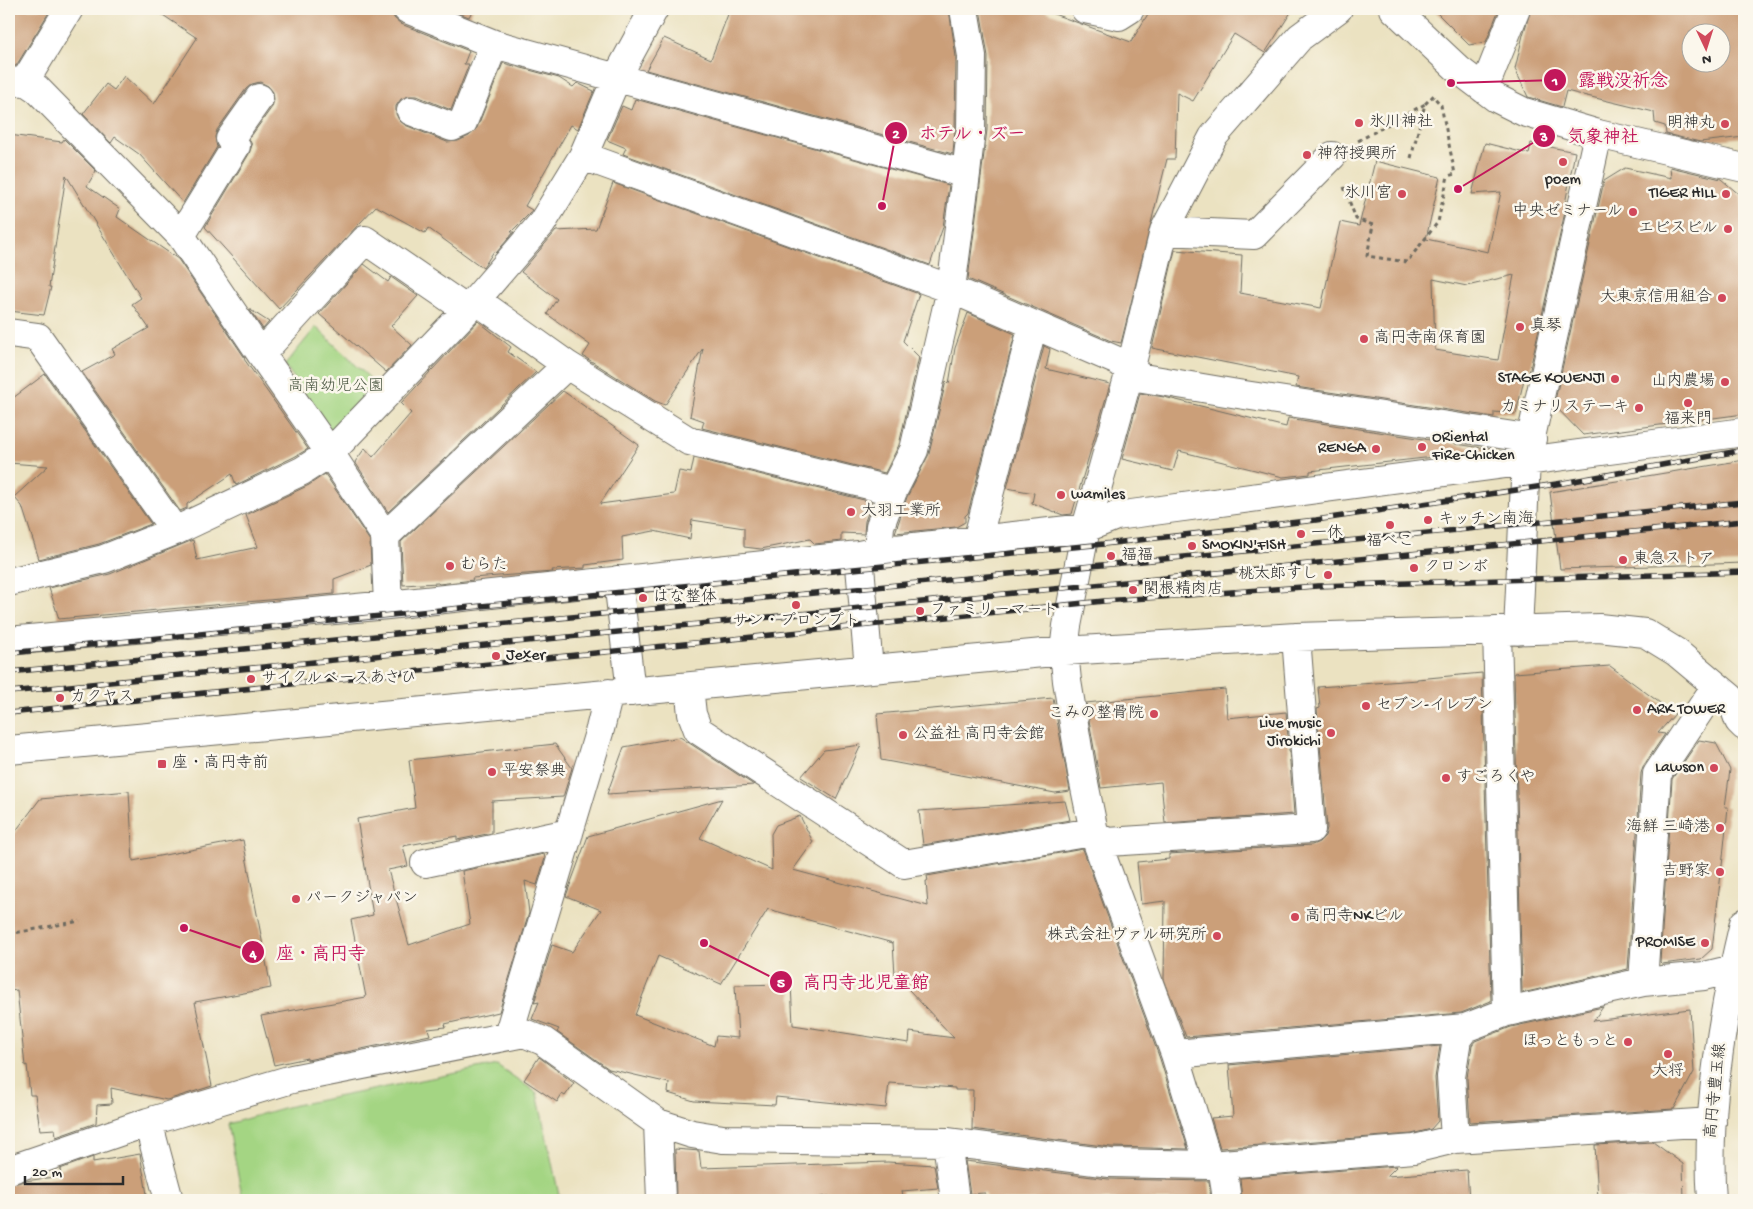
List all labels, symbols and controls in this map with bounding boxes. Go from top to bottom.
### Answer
north arrow [1680,22,1730,72]
text: N [1702,50,1712,67]
callout: 露戦没祈念 [1543,63,1678,96]
text: 露戦没祈念 [1578,70,1668,93]
text: 1 [1551,73,1558,91]
place label: 氷川神社 [1369,113,1433,133]
place label: 明神丸 [1667,114,1715,134]
callout: ホテル・ズー [883,116,1036,149]
marker: 氷川神社 [1353,117,1365,129]
marker: 明神丸 [1719,118,1731,130]
callout: 気象神社 [1532,120,1649,153]
text: ホテル・ズー [919,125,1025,146]
text: 2 [892,126,900,144]
text: 気象神社 [1567,127,1639,149]
text: 3 [1539,129,1548,147]
place label: 神符授興所 [1317,145,1397,165]
marker: 神符授興所 [1301,149,1313,161]
marker: poem [1557,156,1569,168]
place label: poem [1544,171,1582,190]
place label: 氷川宮 [1344,184,1392,204]
place label: TIGER HILL [1648,185,1717,204]
marker: 氷川宮 [1396,188,1408,200]
marker: TIGER HILL [1720,188,1732,200]
place label: 中央ゼミナール [1512,202,1623,222]
marker: 中央ゼミナール [1627,206,1639,218]
place label: エビスビル [1638,220,1718,239]
marker: エビスビル [1722,223,1734,235]
place label: 大東京信用組合 [1600,287,1712,308]
marker: 大東京信用組合 [1716,292,1728,304]
place label: 真琴 [1530,316,1562,337]
marker: 真琴 [1514,321,1526,333]
place label: 高円寺南保育園 [1374,328,1486,349]
marker: 高円寺南保育園 [1358,333,1370,345]
place label: STAGE KOUENJI [1498,370,1605,389]
place label: 山内農場 [1651,371,1715,392]
marker: STAGE KOUENJI [1609,373,1621,385]
park label: 高南幼児公園 [288,376,384,397]
marker: 山内農場 [1719,376,1731,388]
marker: 福来門 [1682,397,1694,409]
place label: カミナリステーキ [1500,398,1629,418]
marker: カミナリステーキ [1633,402,1645,414]
place label: 福来門 [1664,409,1712,430]
place label: ORiental FiRe-Chicken [1431,429,1515,466]
place label: RENGA [1318,440,1368,459]
marker: ORiental FiRe-Chicken [1416,441,1428,453]
marker: RENGA [1370,443,1382,455]
place label: wamiles [1071,486,1126,505]
marker: wamiles [1055,489,1067,501]
place label: 大羽工業所 [861,502,941,522]
marker: 大羽工業所 [845,506,857,518]
place label: キッチン南海 [1438,509,1534,530]
marker: キッチン南海 [1422,514,1434,526]
marker: 福べこ [1384,519,1396,531]
place label: 一休 [1311,524,1343,544]
marker: 一休 [1295,528,1307,540]
place label: 福べこ [1366,532,1414,552]
place label: SMOKIN'FISH [1202,537,1287,556]
marker: SMOKIN'FISH [1186,540,1198,552]
place label: 福福 [1121,546,1153,566]
place label: 東急ストア [1633,549,1714,570]
marker: 福福 [1105,550,1117,562]
marker: 東急ストア [1617,554,1629,566]
place label: むらた [460,556,508,576]
place label: クロンボ [1424,559,1488,578]
marker: むらた [444,560,456,572]
marker: クロンボ [1408,562,1420,574]
place label: 桃太郎すし [1238,565,1318,585]
marker: 桃太郎すし [1322,569,1334,581]
place label: 関根精肉店 [1143,579,1223,600]
marker: 関根精肉店 [1127,584,1139,596]
place label: はな整体 [653,588,717,608]
marker: はな整体 [637,592,649,604]
marker: サン・プロンプト [790,599,802,611]
place label: ファミリーマート [930,602,1058,621]
marker: ファミリーマート [914,605,926,617]
place label: サン・プロンプト [732,612,860,632]
place label: Jexer [506,647,546,666]
marker: Jexer [490,650,502,662]
place label: サイクルベースあさひ [261,669,417,689]
marker: サイクルベースあさひ [245,673,257,685]
place label: カクヤス [70,688,134,708]
marker: カクヤス [54,692,66,704]
place label: セブン-イレブン [1376,696,1493,716]
marker: セブン-イレブン [1360,700,1372,712]
place label: ARK TOWER [1647,701,1726,720]
place label: こみの整骨院 [1048,704,1144,724]
marker: ARK TOWER [1631,704,1643,716]
marker: こみの整骨院 [1148,708,1160,720]
place label: Live music Jirokichi [1259,715,1322,752]
place label: 公益社 高円寺会館 [913,724,1045,745]
marker: Live music Jirokichi [1325,727,1337,739]
marker: 公益社 高円寺会館 [897,729,909,741]
place label: 座・高円寺前 [172,753,268,774]
marker: 座・高円寺前 [156,758,168,770]
place label: Lawson [1655,759,1704,778]
place label: 平安祭典 [502,762,566,782]
marker: Lawson [1708,762,1720,774]
marker: 平安祭典 [486,766,498,778]
place label: すごろくや [1456,768,1536,788]
marker: すごろくや [1440,772,1452,784]
place label: 海鮮 三崎港 [1626,818,1710,838]
marker: 海鮮 三崎港 [1714,822,1726,834]
place label: 吉野家 [1662,862,1710,882]
marker: 吉野家 [1714,866,1726,878]
place label: パークジャパン [306,889,418,909]
marker: パークジャパン [290,893,302,905]
place label: 高円寺NKビル [1305,907,1404,927]
marker: 高円寺NKビル [1289,911,1301,923]
place label: 株式会社ヴァル研究所 [1047,925,1207,946]
marker: 株式会社ヴァル研究所 [1211,930,1223,942]
place label: PROMISE [1635,934,1696,953]
callout: 座・高円寺 [241,936,376,969]
marker: PROMISE [1699,937,1711,949]
text: 座・高円寺 [276,944,366,966]
text: 4 [248,946,257,964]
callout: 高円寺北児童館 [768,965,939,998]
text: 高円寺北児童館 [803,973,929,995]
text: 5 [777,975,785,993]
place label: ほっともっと [1522,1032,1618,1052]
marker: ほっともっと [1622,1036,1634,1048]
street label: 高円寺豊玉線 [1701,1042,1731,1140]
marker: 大将 [1662,1048,1674,1060]
place label: 大将 [1652,1062,1684,1082]
scale bar [25,1154,122,1186]
text: 20 m [32,1164,62,1182]

